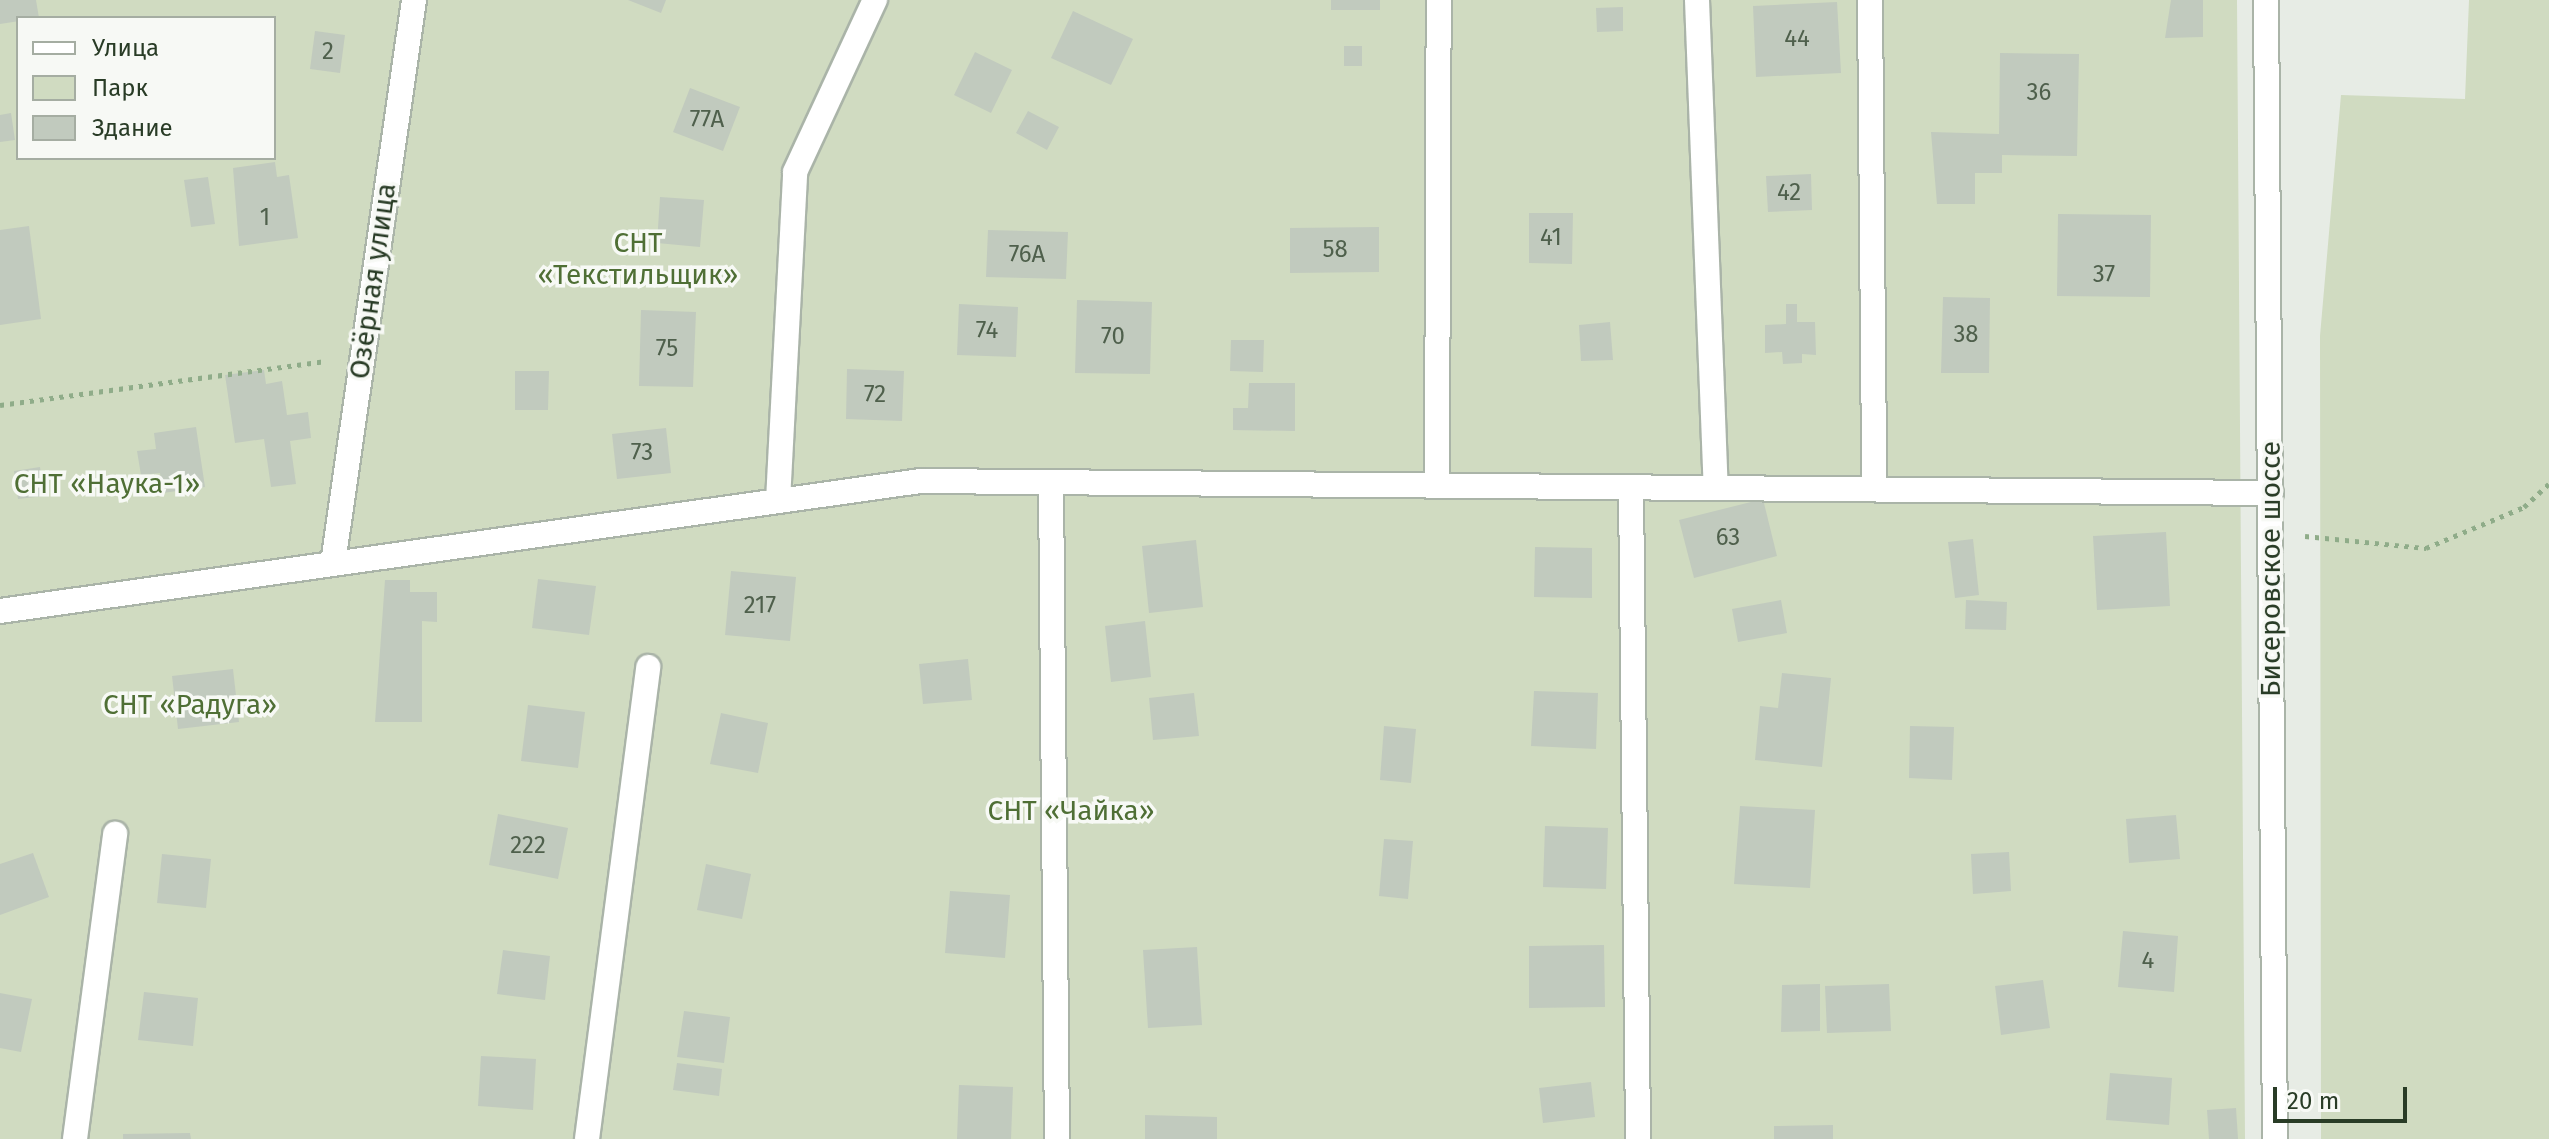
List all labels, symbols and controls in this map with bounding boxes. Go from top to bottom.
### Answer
legend [16,16,276,160]
house number: 44 [1784,25,1810,53]
text: Улица [92,34,159,62]
house number: 2 [322,38,334,66]
text: Парк [92,74,148,102]
house number: 36 [2027,79,2051,107]
house number: 77А [690,106,724,134]
text: Здание [92,114,173,142]
house number: 42 [1777,179,1801,207]
street label: Озёрная улица [343,181,403,381]
house number: 1 [260,204,270,232]
house number: 41 [1540,224,1562,252]
park label: СНТ «Текстильщик» [538,226,738,292]
house number: 58 [1322,236,1348,264]
house number: 76А [1009,241,1045,269]
house number: 37 [2093,261,2115,289]
house number: 74 [976,317,998,345]
house number: 38 [1953,321,1979,349]
house number: 70 [1101,323,1125,351]
house number: 75 [656,335,678,363]
house number: 72 [864,381,886,409]
house number: 73 [631,439,653,467]
street label: Бисеровское шоссе [2254,441,2288,697]
park label: СНТ «Наука-1» [14,467,200,501]
house number: 63 [1716,524,1740,552]
house number: 217 [744,592,776,620]
park label: СНТ «Радуга» [103,688,277,722]
park label: СНТ «Чайка» [987,794,1155,828]
house number: 222 [510,832,546,860]
house number: 4 [2142,947,2154,975]
scale bar [2277,1071,2411,1121]
text: 20 m [2287,1087,2339,1115]

